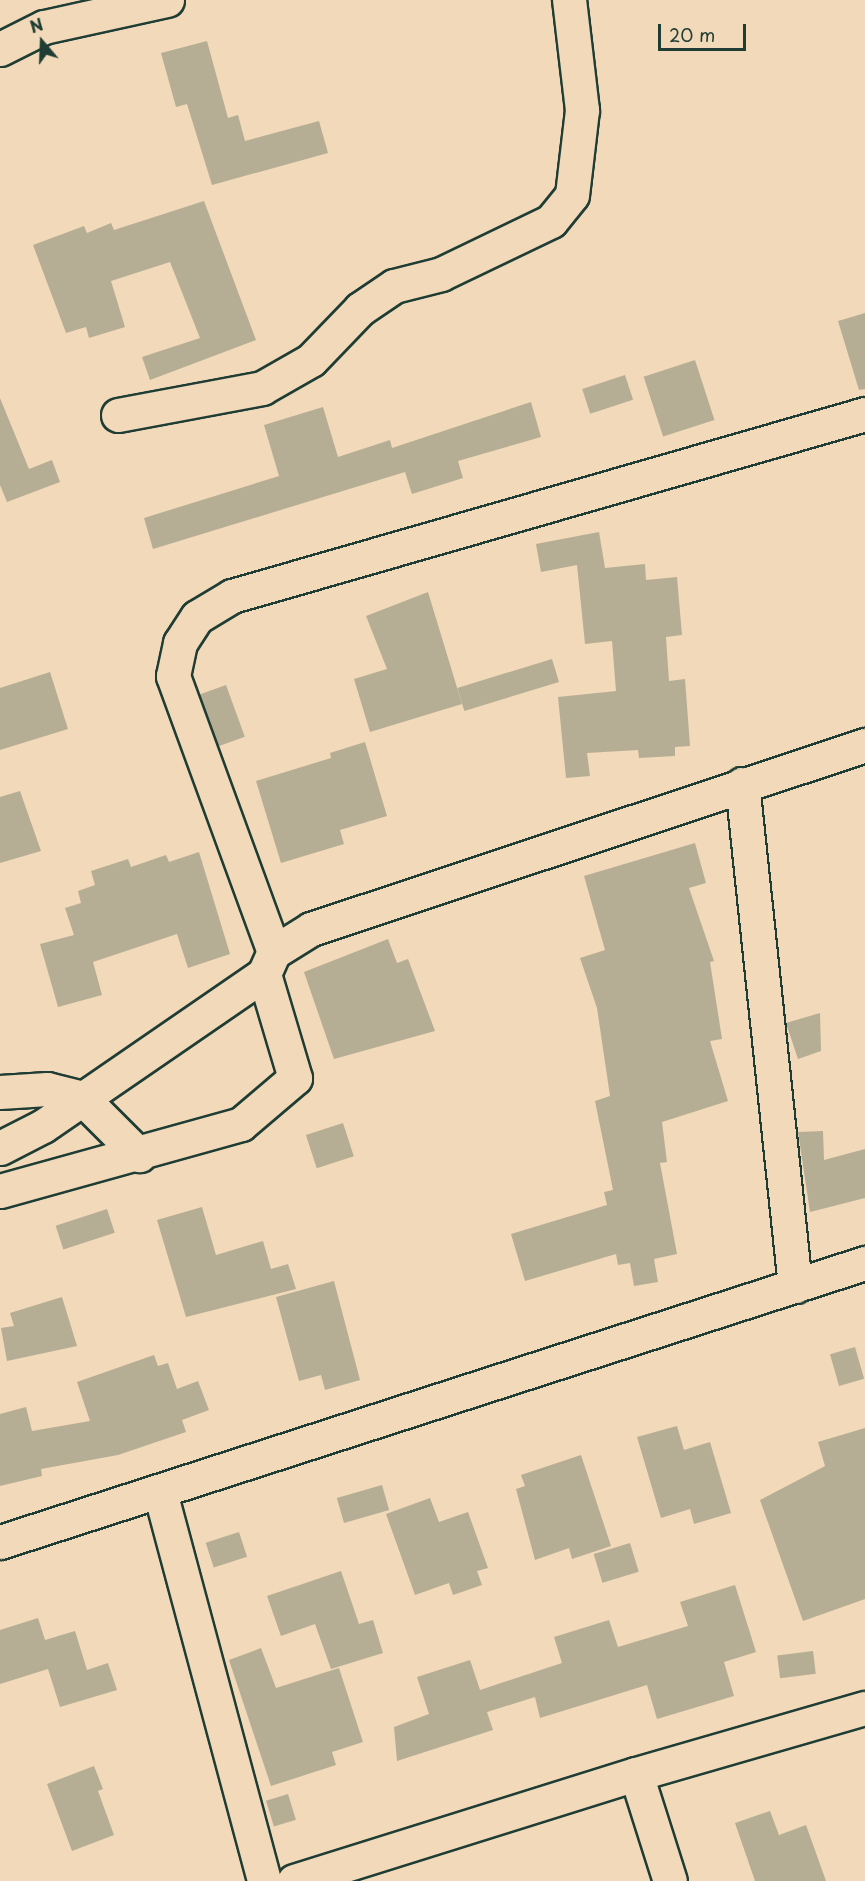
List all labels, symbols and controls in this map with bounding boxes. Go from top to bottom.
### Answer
north arrow [12,12,72,72]
text: N [26,12,46,38]
scale bar [661,12,750,50]
text: 20 m [669,21,715,48]

